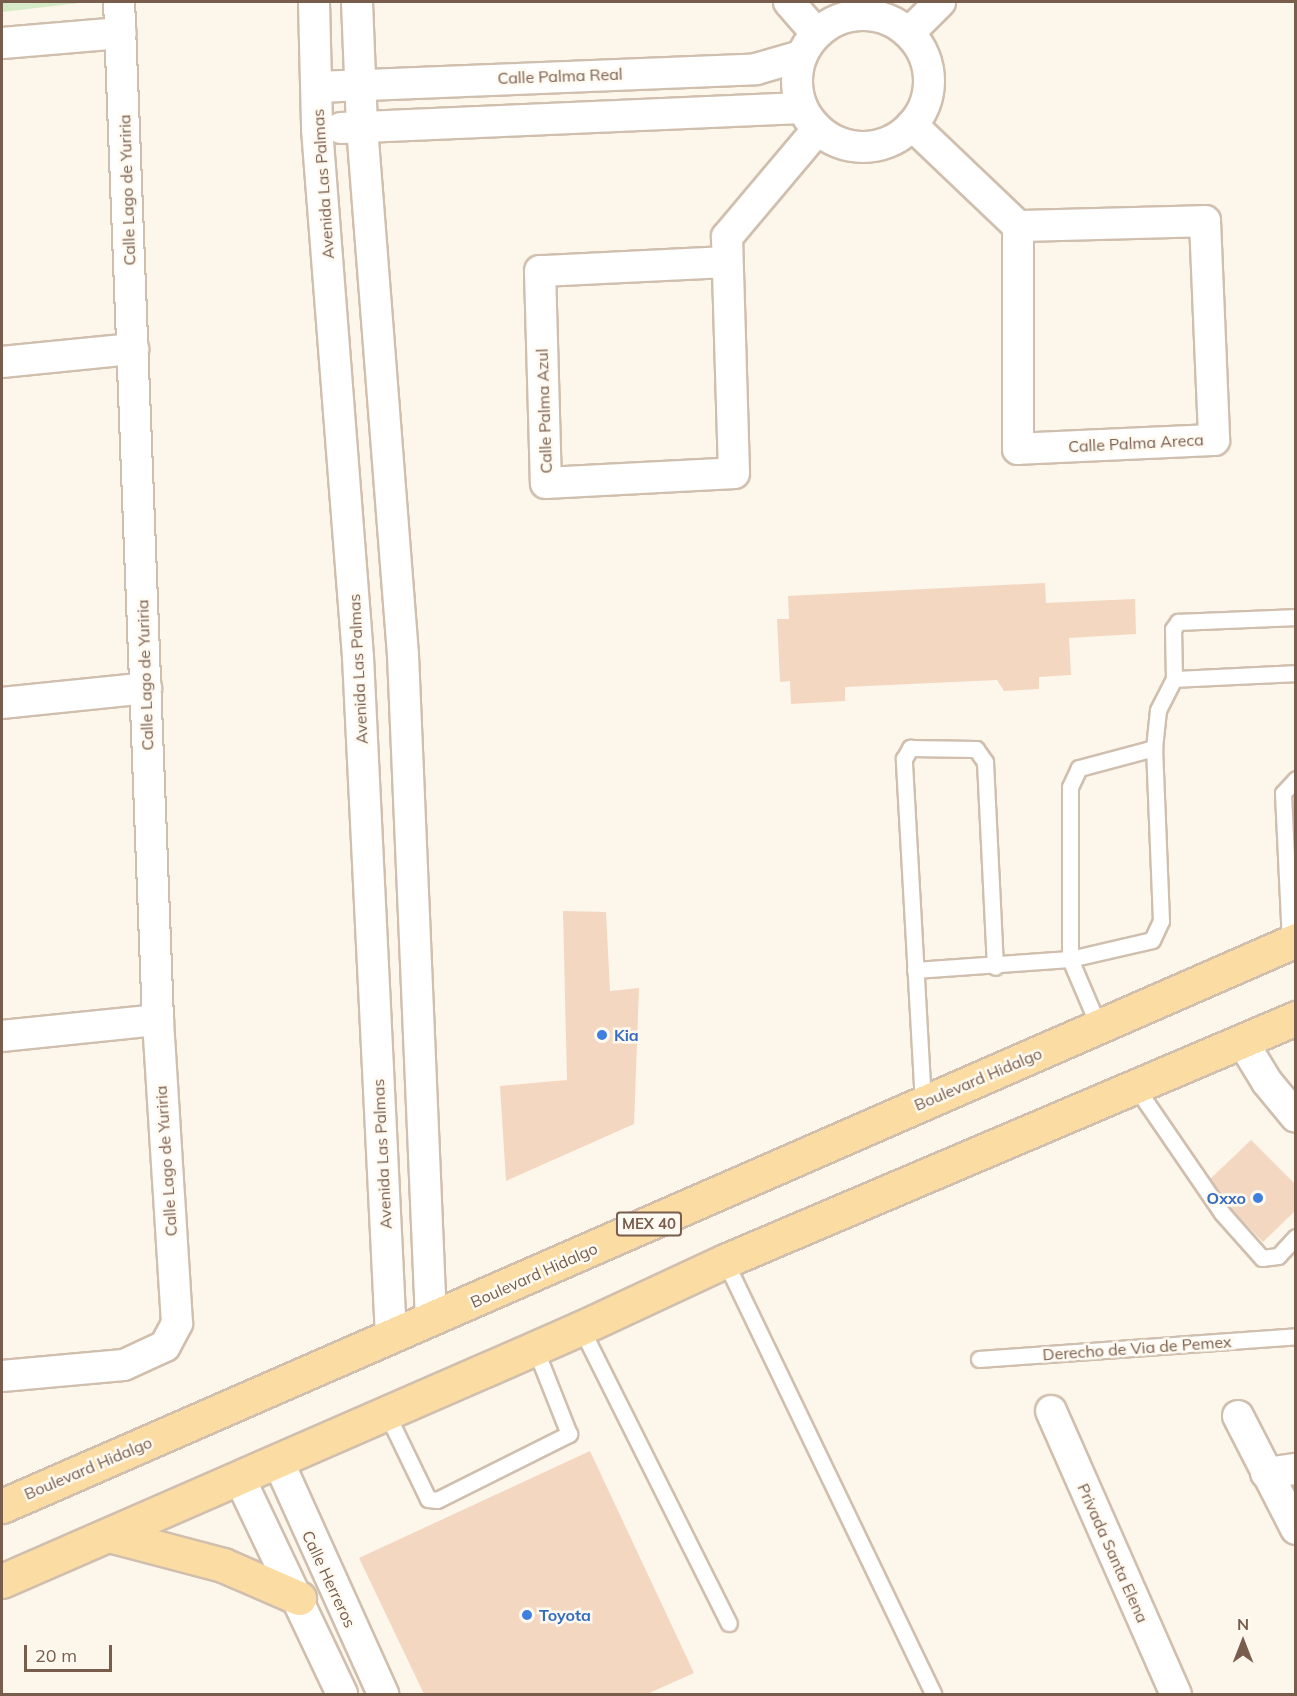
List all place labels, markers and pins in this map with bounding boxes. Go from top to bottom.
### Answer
place label: Kia [614,1025,639,1045]
marker: Kia [595,1028,609,1042]
place label: Oxxo [1207,1188,1246,1208]
marker: Oxxo [1251,1191,1265,1205]
place label: Toyota [539,1605,591,1625]
marker: Toyota [520,1608,534,1622]

